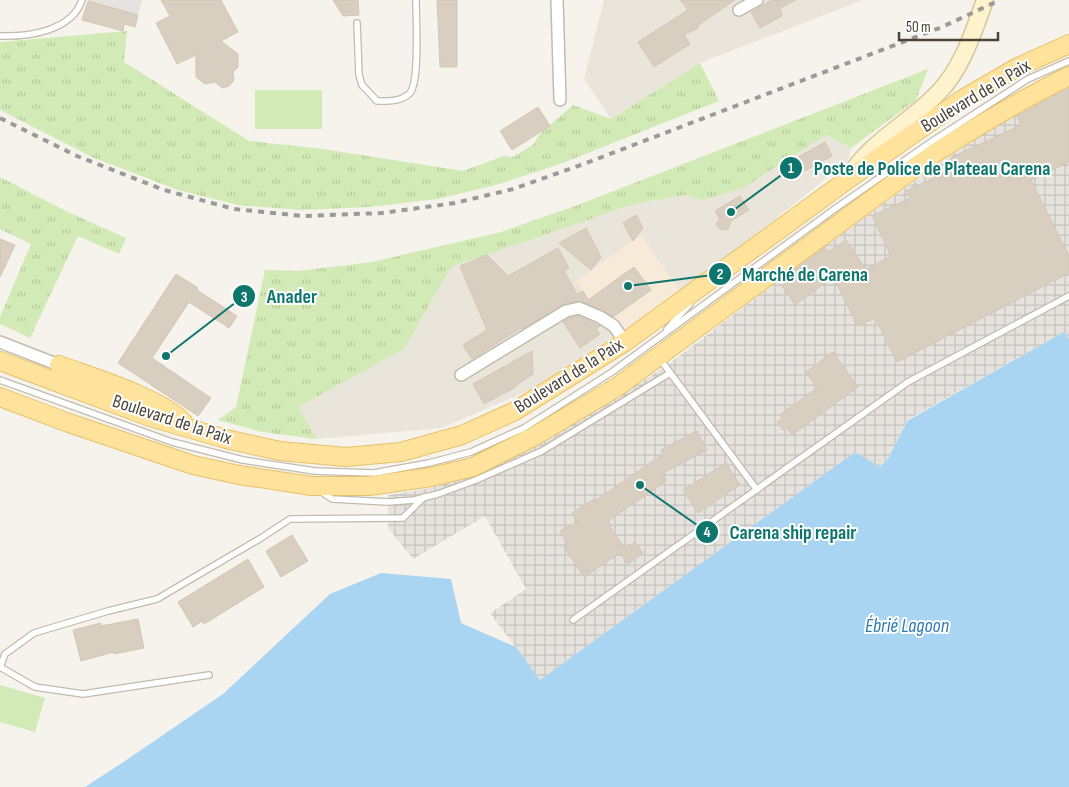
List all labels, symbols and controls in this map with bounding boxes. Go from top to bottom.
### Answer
scale bar [899,10,998,42]
text: 50 m [906,18,931,37]
street label: Boulevard de la Paix [917,54,1035,138]
callout: Poste de Police de Plateau Carena [778,151,1060,186]
text: Poste de Police de Plateau Carena [814,157,1050,181]
text: 1 [788,159,794,178]
callout: Marché de Carena [707,256,878,291]
text: Marché de Carena [742,263,868,287]
text: 2 [717,265,723,284]
callout: Anader [231,279,327,314]
text: Anader [266,285,317,309]
text: 3 [241,288,248,307]
street label: Boulevard de la Paix [510,333,628,419]
street label: Boulevard de la Paix [109,390,235,450]
callout: Carena ship repair [694,515,866,550]
text: Carena ship repair [730,521,856,545]
text: 4 [704,523,711,542]
water label: Ébrié Lagoon [865,614,949,638]

